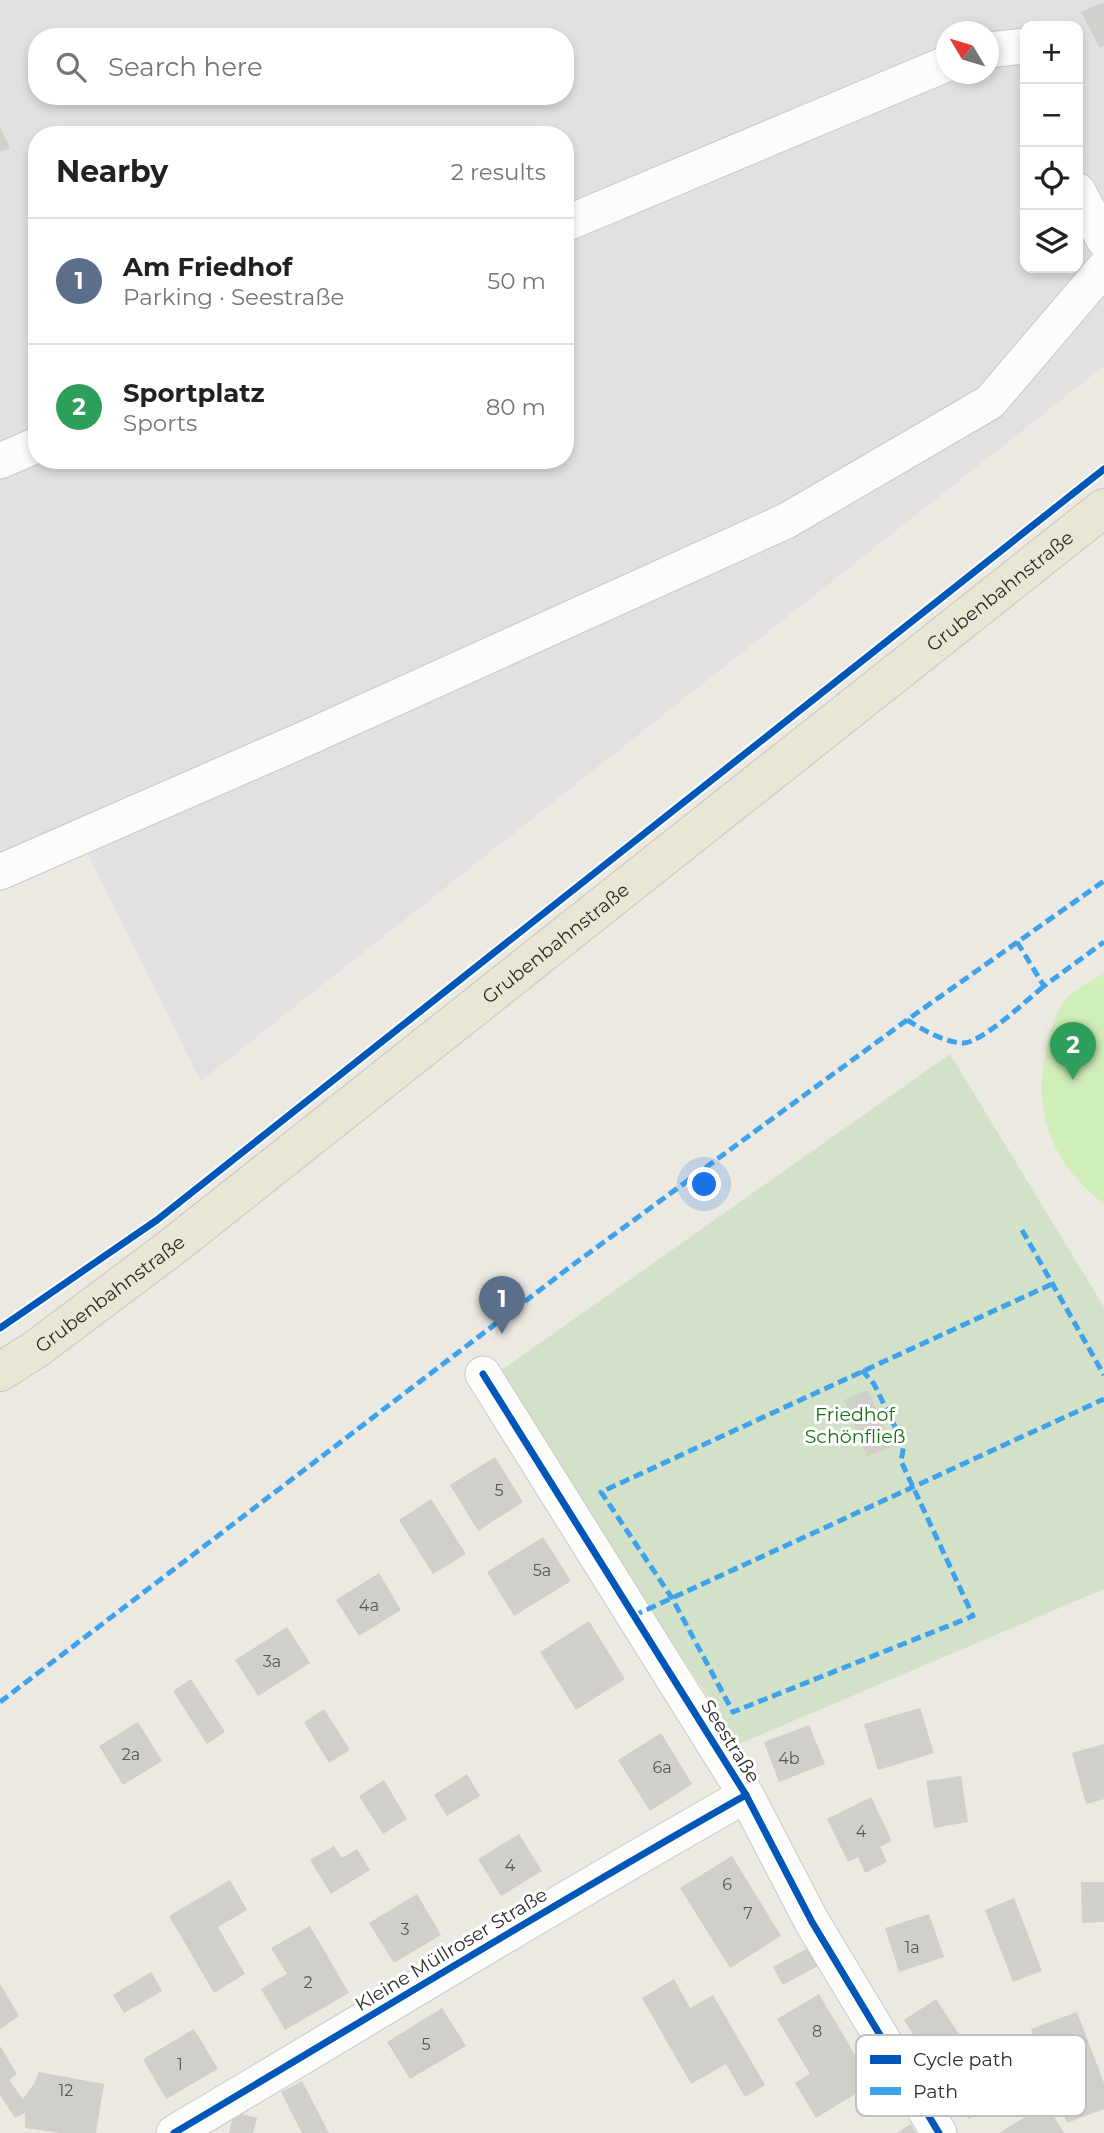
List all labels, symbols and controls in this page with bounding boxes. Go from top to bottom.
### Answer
north arrow [936,21,999,84]
map controls [1020,21,1083,273]
button: + [1020,21,1083,84]
search box [28,28,574,105]
icon: search [52,48,90,86]
text: Search here [108,51,263,83]
button: − [1020,84,1083,147]
button: locate [1020,147,1083,210]
text: Nearby [56,153,168,190]
text: 2 results [451,158,546,186]
button: layers [1020,210,1083,273]
text: Am Friedhof [123,251,292,283]
text: 1 [74,267,84,295]
text: 50 m [487,267,546,295]
text: Parking · Seestraße [123,283,344,311]
text: Sportplatz [123,377,265,409]
text: 2 [72,393,86,421]
text: 80 m [486,393,546,421]
text: Sports [123,409,197,437]
street label: Grubenbahnstraße [922,526,1078,656]
street label: Grubenbahnstraße [477,878,634,1009]
pin: 2 [1050,1022,1096,1080]
your location [687,1167,721,1201]
street label: Grubenbahnstraße [31,1230,190,1358]
pin: 1 [479,1276,525,1334]
park label: Friedhof Schönfließ [805,1403,905,1448]
house number: 5 [494,1481,504,1500]
house number: 5a [533,1561,551,1580]
house number: 4a [359,1596,379,1615]
house number: 3a [263,1652,281,1671]
street label: Seestraße [696,1695,765,1787]
house number: 2a [122,1745,140,1764]
house number: 4b [778,1749,800,1768]
house number: 6a [652,1758,672,1777]
house number: 4 [856,1822,867,1841]
house number: 4 [505,1856,516,1875]
house number: 6 [722,1875,732,1894]
street label: Kleine Müllroser Straße [351,1883,551,2016]
house number: 7 [743,1904,753,1923]
house number: 3 [400,1920,410,1939]
house number: 1a [904,1938,920,1957]
house number: 2 [303,1973,313,1992]
house number: 8 [812,2022,822,2041]
house number: 5 [421,2035,431,2054]
legend [856,2035,1086,2116]
text: Cycle path [913,2048,1013,2071]
house number: 1 [177,2055,183,2074]
text: Path [913,2080,958,2103]
house number: 12 [59,2081,73,2100]

